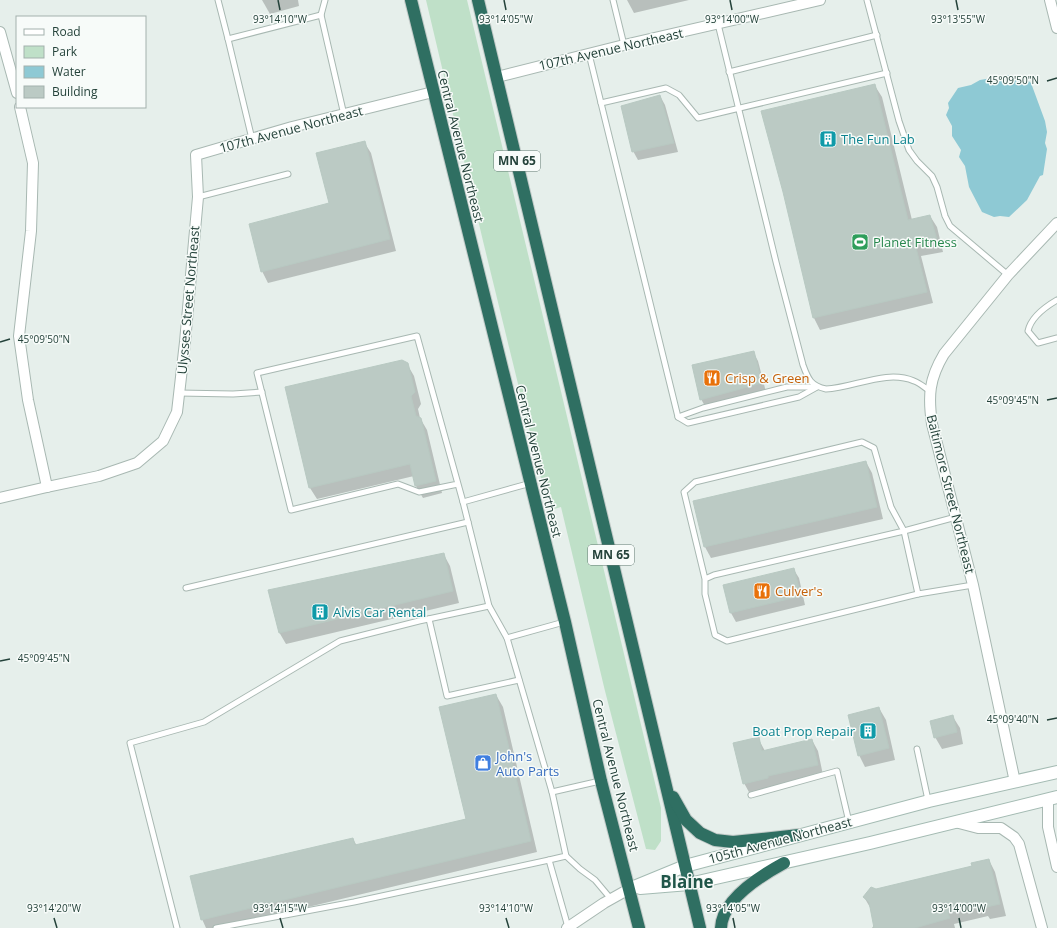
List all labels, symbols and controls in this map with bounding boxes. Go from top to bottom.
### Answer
text: 93°14'10"W [253,12,308,26]
text: 93°14'05"W [479,12,534,26]
text: 93°14'00"W [705,12,760,26]
text: 93°13'55"W [931,12,986,26]
legend [16,16,146,108]
text: Road [52,23,81,40]
street label: 107th Avenue Northeast [537,24,685,74]
text: Park [52,43,78,60]
text: Water [52,63,86,80]
street label: Central Avenue Northeast [433,68,489,225]
text: 45°09'50"N [987,73,1039,87]
text: Building [52,83,98,100]
street label: 107th Avenue Northeast [217,101,365,157]
building icon: The Fun Lab [818,129,838,149]
place label: The Fun Lab [841,130,915,148]
road number: MN 65 [494,151,540,171]
street label: Ulysses Street Northeast [173,225,203,375]
sports icon: Planet Fitness [850,232,870,252]
place label: Planet Fitness [873,233,957,251]
text: 45°09'50"N [18,332,70,346]
restaurant icon: Crisp & Green [702,368,722,388]
place label: Crisp & Green [725,369,810,387]
street label: Central Avenue Northeast [511,383,567,540]
text: 45°09'45"N [987,393,1039,407]
street label: Baltimore Street Northeast [923,413,980,576]
road number: MN 65 [588,545,634,565]
restaurant icon: Culver's [752,581,772,601]
place label: Culver's [775,582,823,600]
building icon: Alvis Car Rental [310,602,330,622]
place label: Alvis Car Rental [333,603,426,621]
text: 45°09'45"N [18,651,70,665]
street label: Central Avenue Northeast [588,697,644,854]
text: 45°09'40"N [987,712,1039,726]
building icon: Boat Prop Repair [858,721,878,741]
place label: Boat Prop Repair [752,722,856,740]
place label: John's Auto Parts [494,747,559,780]
shop icon: John's Auto Parts [473,753,493,773]
street label: 105th Avenue Northeast [706,812,854,868]
district label: Blaine [660,870,714,893]
text: 93°14'20"W [27,901,82,915]
text: 93°14'15"W [253,901,308,915]
text: 93°14'10"W [479,901,534,915]
text: 93°14'05"W [706,901,761,915]
text: 93°14'00"W [932,901,987,915]

